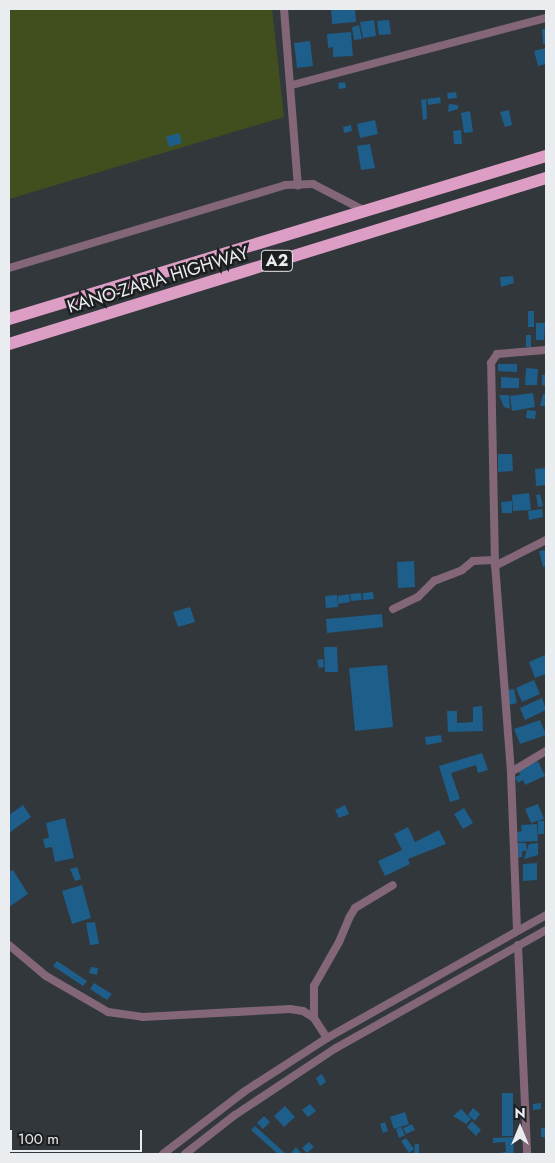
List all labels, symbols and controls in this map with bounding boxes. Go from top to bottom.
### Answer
street label: KANO-ZARIA HIGHWAY [65,242,251,318]
road number: A2 [261,248,293,274]
north arrow [495,1103,545,1153]
text: N [514,1103,526,1123]
scale bar [12,1120,145,1152]
text: 100 m [18,1128,59,1150]

